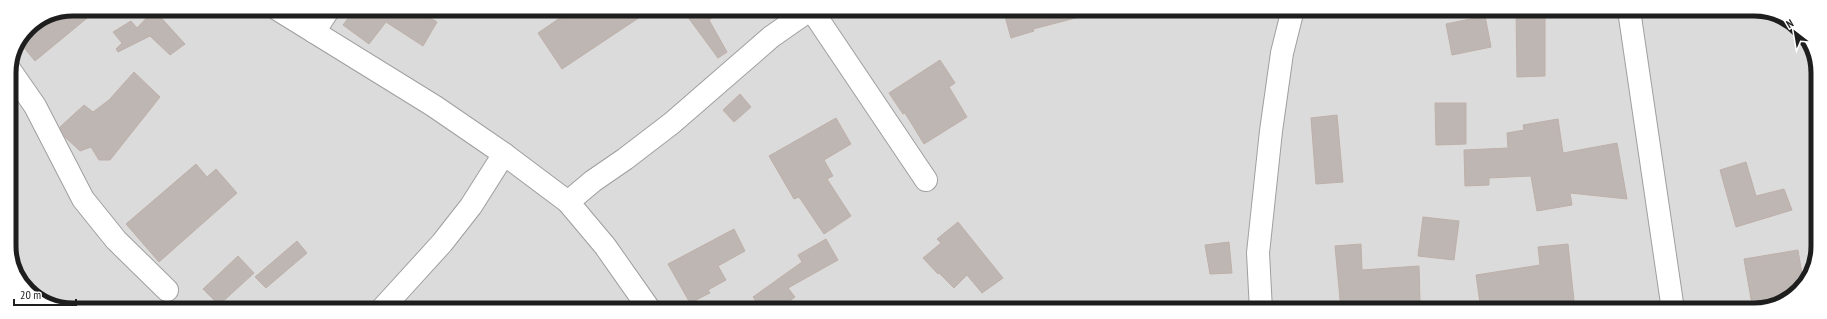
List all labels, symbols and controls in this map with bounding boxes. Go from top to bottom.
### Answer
north arrow [1775,12,1815,52]
text: N [1784,16,1796,31]
scale bar [14,281,76,307]
text: 20 m [20,287,41,302]

